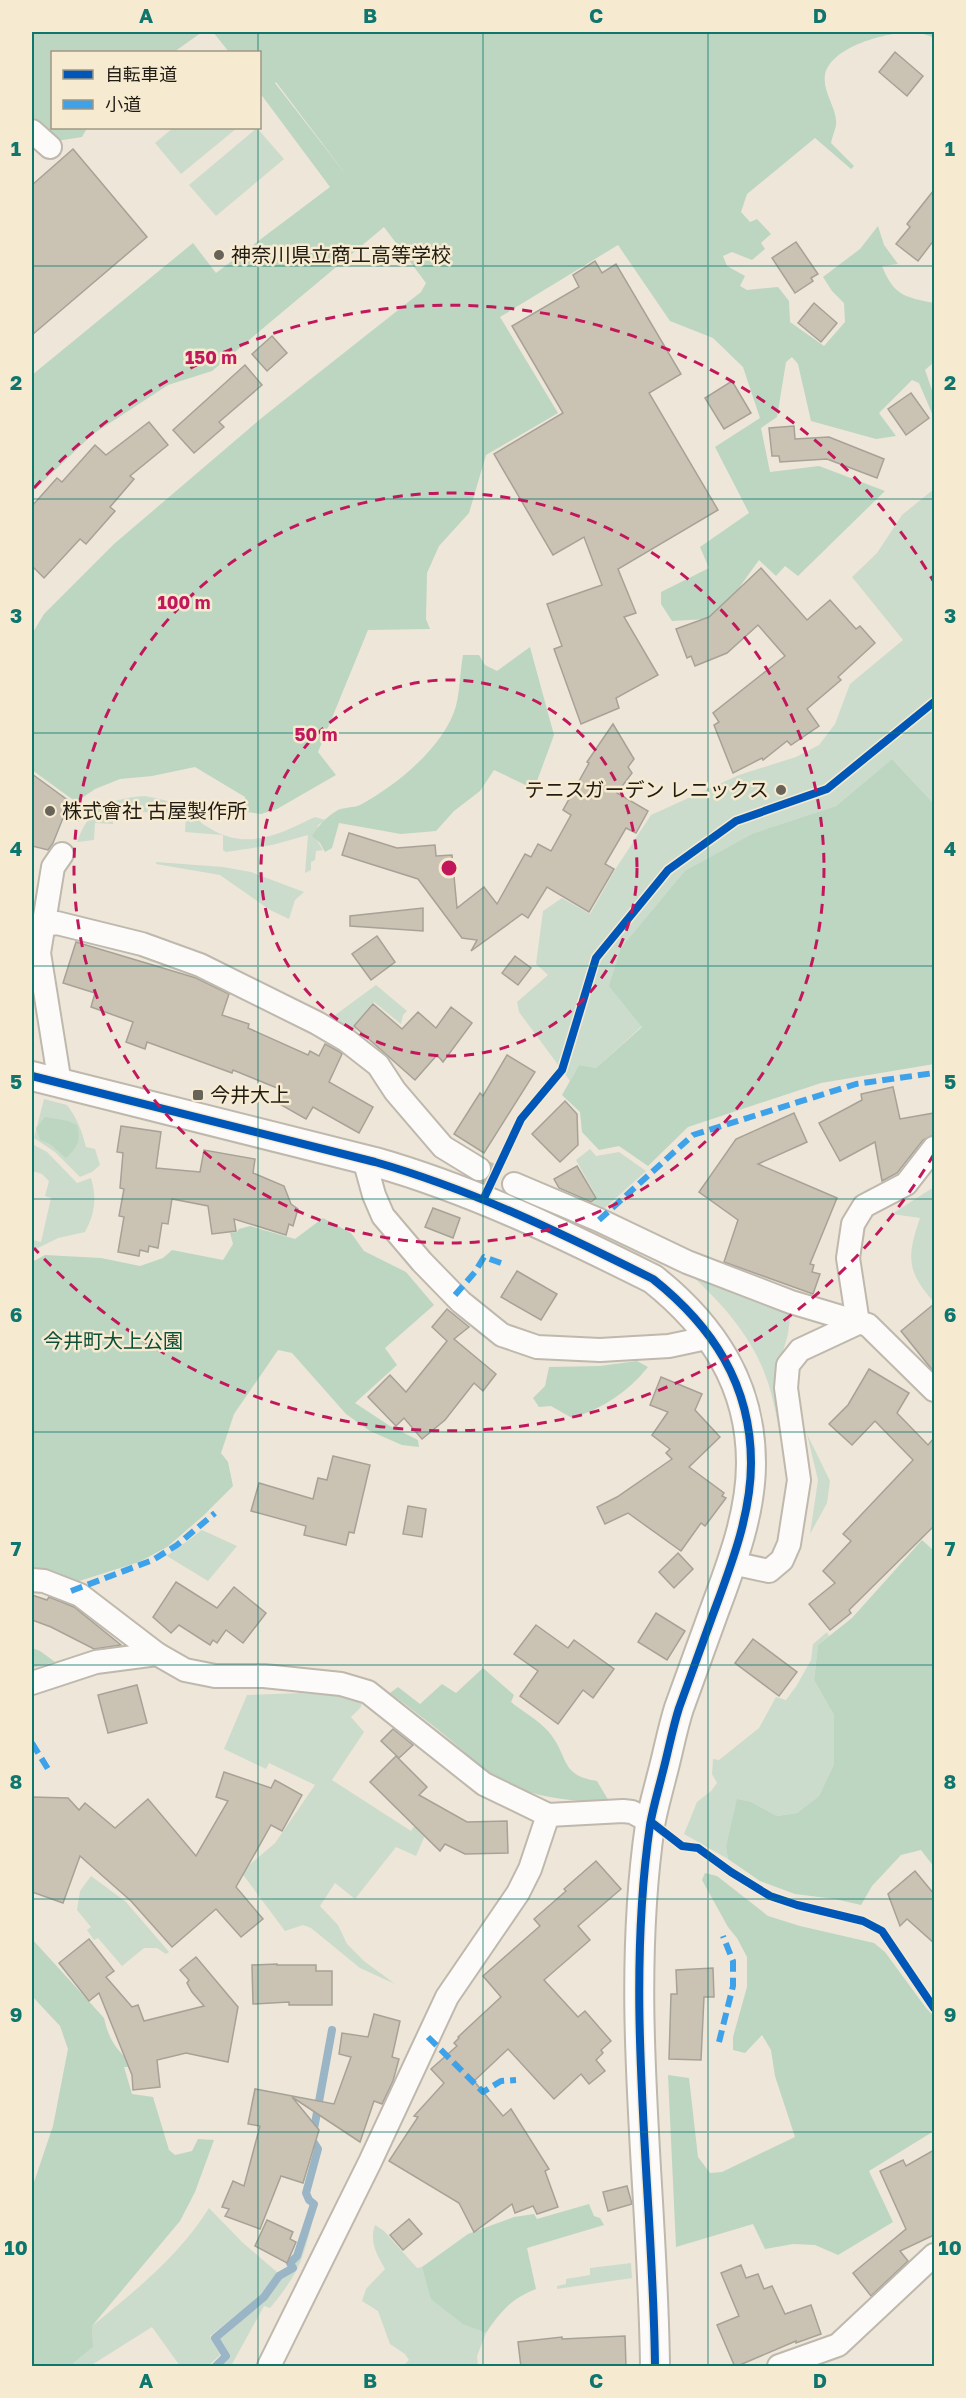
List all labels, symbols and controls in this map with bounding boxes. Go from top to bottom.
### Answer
text: A [139,3,153,27]
text: B [363,3,377,27]
text: C [589,3,603,27]
text: D [813,3,827,27]
legend [51,51,261,129]
text: 自転車道 [105,63,177,85]
text: 小道 [105,93,141,115]
text: 1 [11,136,21,160]
text: 1 [945,136,955,160]
place label: 神奈川県立商工高等学校 [231,242,451,266]
marker: 神奈川県立商工高等学校 [212,248,226,262]
text: 150 m [185,346,237,368]
text: 2 [10,370,22,394]
text: 2 [944,370,956,394]
text: 100 m [158,591,210,613]
text: 3 [10,603,22,627]
text: 3 [944,603,956,627]
text: 50 m [295,723,337,745]
place label: テニスガーデン レニックス [525,777,769,801]
marker: テニスガーデン レニックス [774,783,788,797]
place label: 株式會社 古屋製作所 [62,798,247,822]
marker: 株式會社 古屋製作所 [43,804,57,818]
text: 4 [10,836,22,860]
text: 4 [944,836,956,860]
centre of rings [439,858,459,878]
text: 5 [10,1069,22,1093]
text: 5 [944,1069,956,1093]
place label: 今井大上 [210,1082,290,1106]
marker: 今井大上 [191,1088,205,1102]
text: 6 [10,1302,22,1326]
text: 6 [944,1302,956,1326]
park label: 今井町大上公園 [43,1328,183,1352]
text: 7 [11,1536,22,1560]
text: 7 [945,1536,956,1560]
text: 8 [10,1769,22,1793]
text: 8 [944,1769,956,1793]
text: 9 [10,2002,22,2026]
text: 9 [944,2002,956,2026]
text: 10 [4,2235,28,2259]
text: 10 [938,2235,962,2259]
text: A [139,2368,153,2392]
text: B [363,2368,377,2392]
text: C [589,2368,603,2392]
text: D [813,2368,827,2392]

